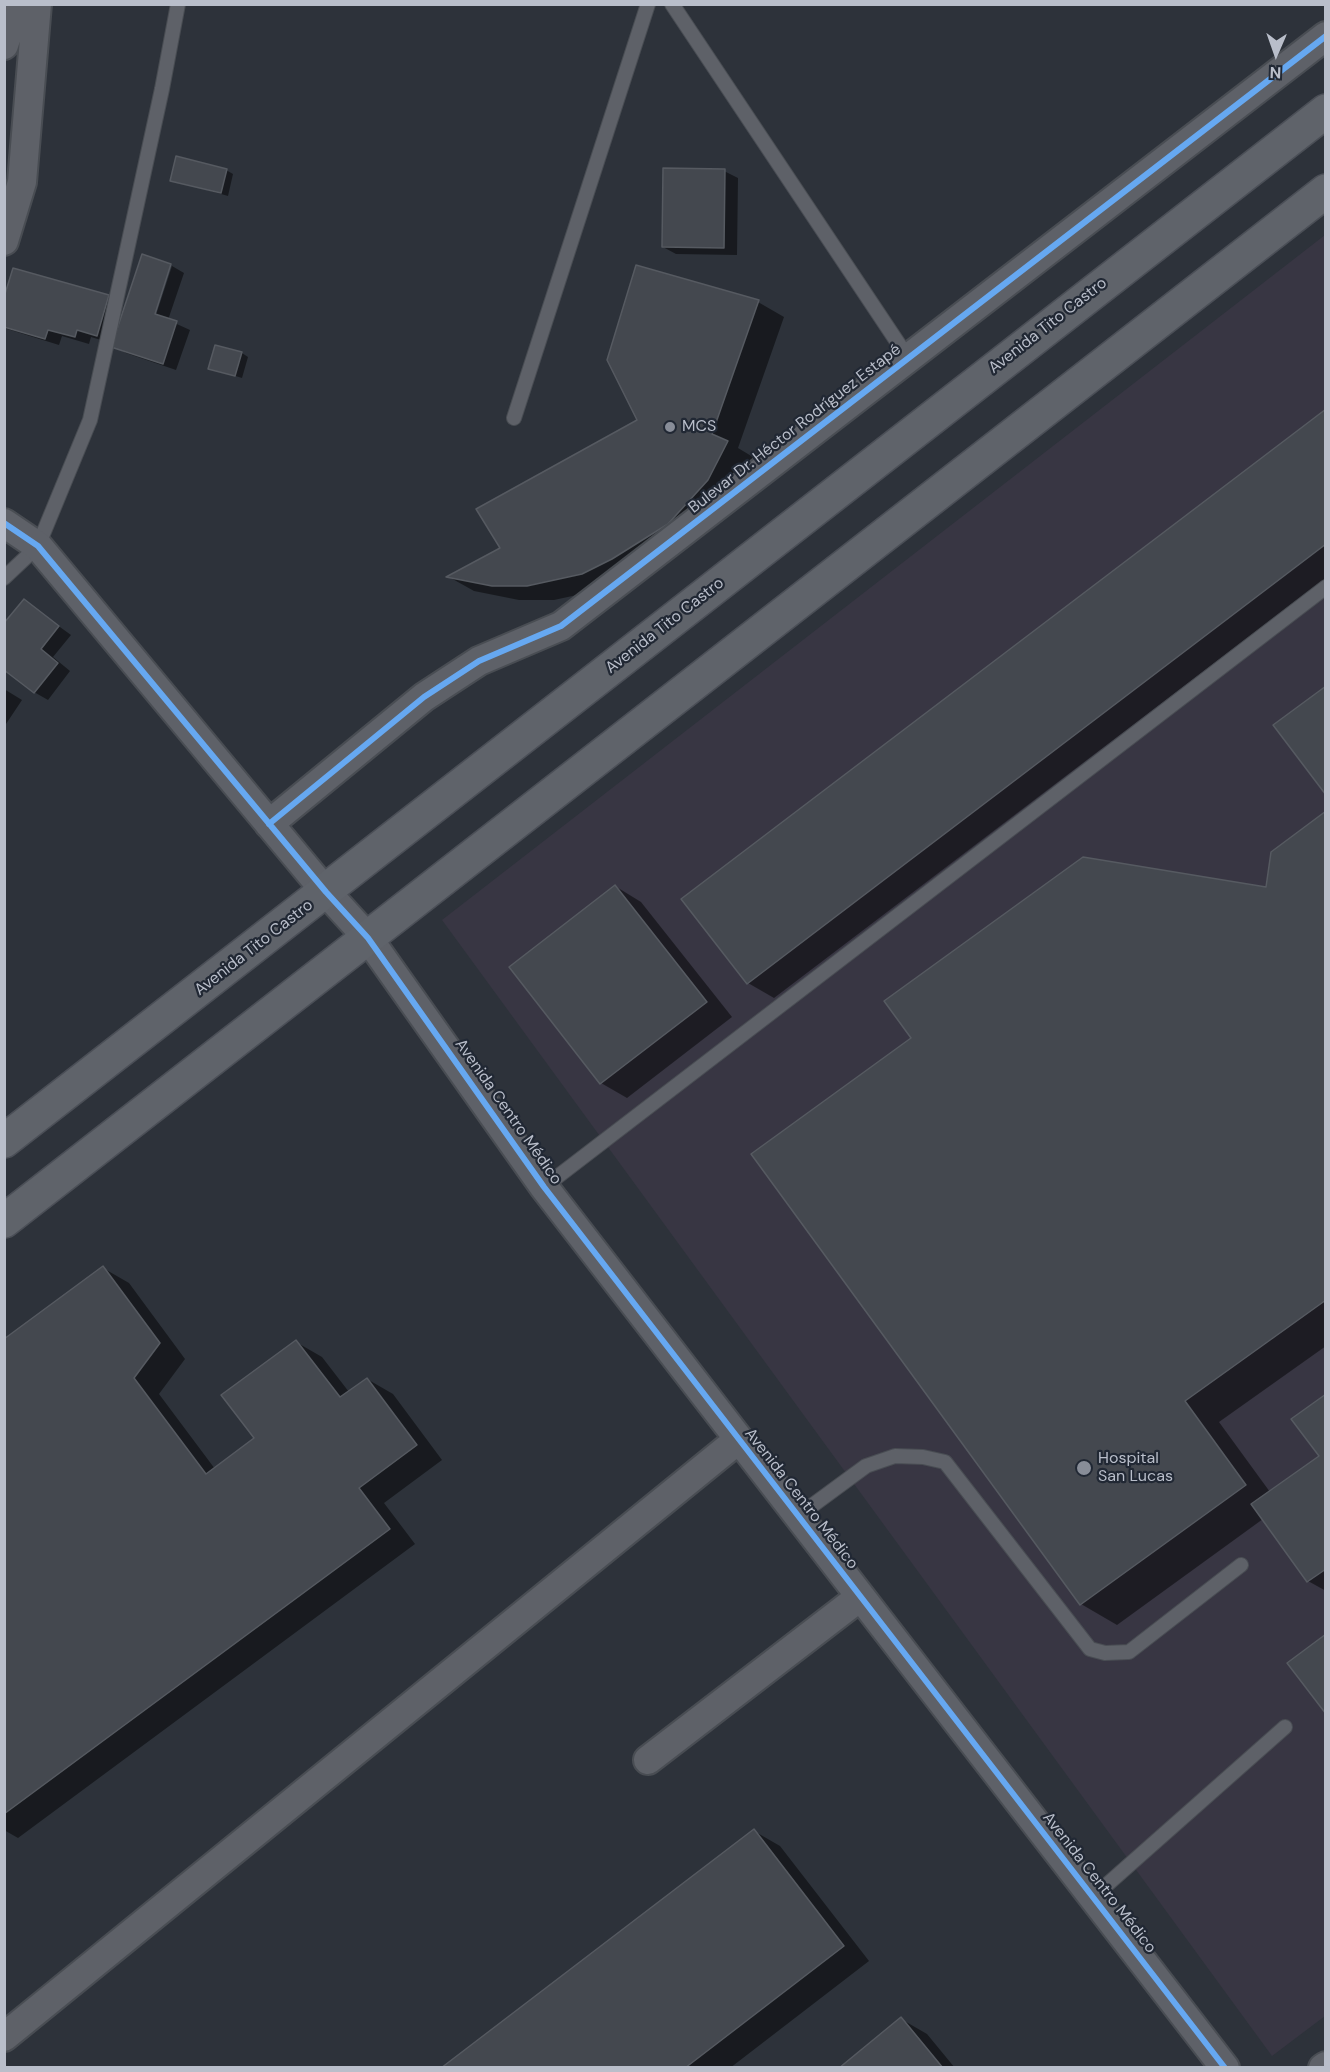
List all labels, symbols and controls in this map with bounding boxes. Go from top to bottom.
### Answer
north arrow [1246,24,1306,84]
text: N [1269,62,1282,83]
street label: Avenida Tito Castro [985,274,1111,378]
street label: Bulevar Dr. Héctor Rodríguez Estapé [685,340,905,518]
place label: MCS [682,417,716,437]
marker: MCS [663,420,677,434]
street label: Avenida Tito Castro [602,574,728,678]
street label: Avenida Tito Castro [191,896,317,1000]
street label: Avenida Centro Médico [450,1035,566,1189]
street label: Avenida Centro Médico [740,1425,862,1573]
place label: Hospital San Lucas [1098,1449,1173,1487]
marker: Hospital San Lucas [1075,1459,1093,1477]
street label: Avenida Centro Médico [1038,1809,1160,1957]

